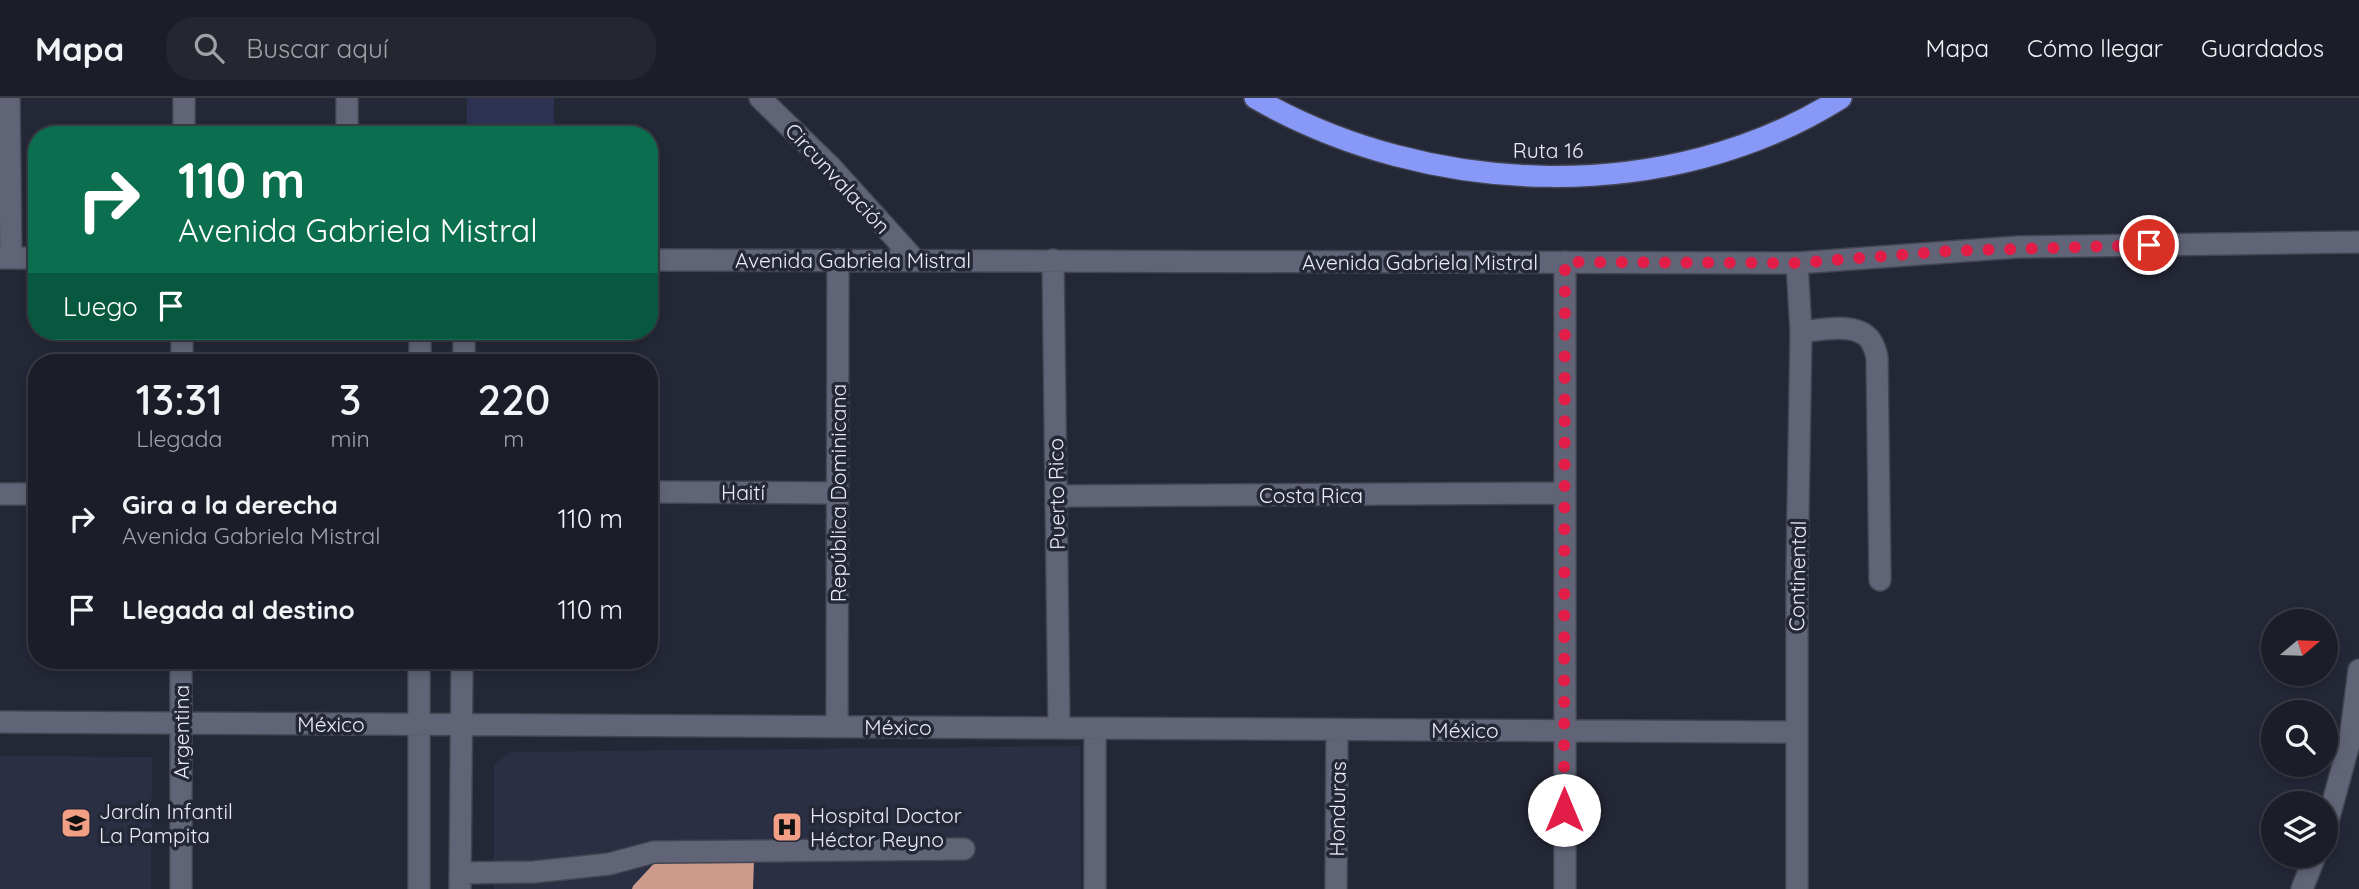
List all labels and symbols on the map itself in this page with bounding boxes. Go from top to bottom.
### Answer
street label: Circunvalación [780,117,896,239]
street label: Ruta 16 [1513,137,1583,163]
pin [2119,215,2179,275]
street label: Avenida Gabriela Mistral [735,247,971,273]
street label: Avenida Gabriela Mistral [1302,249,1538,275]
street label: República Dominicana [825,384,851,602]
street label: Puerto Rico [1042,438,1070,550]
street label: Haití [721,479,765,505]
street label: Costa Rica [1259,482,1363,508]
street label: Continental [1783,520,1811,632]
north arrow [2261,609,2338,686]
street label: Argentina [168,685,194,779]
street label: México [297,711,365,737]
street label: México [864,714,932,740]
street label: México [1431,717,1499,743]
street label: Honduras [1323,761,1351,857]
position arrow [1527,773,1601,847]
place label: Jardín Infantil La Pampita [99,798,233,848]
place label: Hospital Doctor Héctor Reyno [810,802,962,852]
school or university icon: Jardín Infantil La Pampita [59,806,93,840]
hospital icon: Hospital Doctor Héctor Reyno [770,810,804,844]

